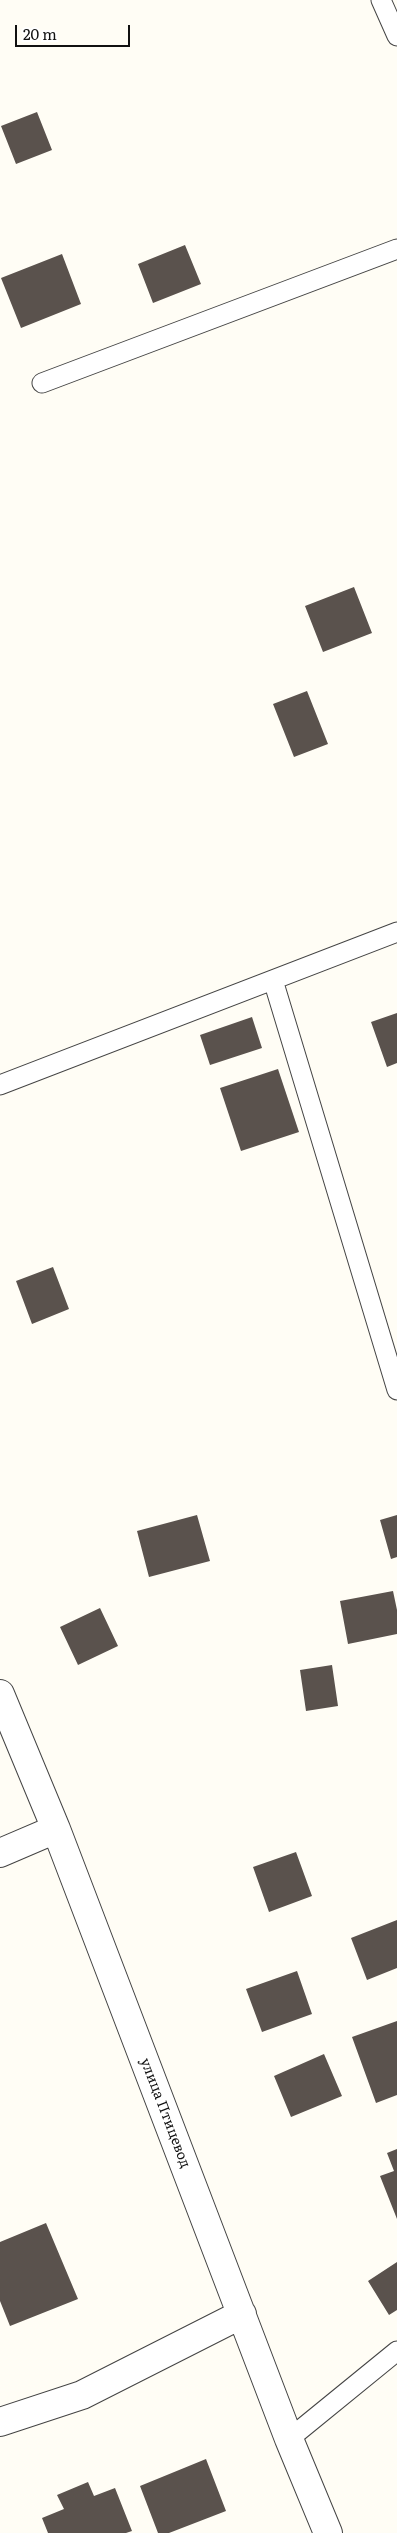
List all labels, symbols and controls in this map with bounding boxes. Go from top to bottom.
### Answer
scale bar [18,15,132,47]
text: 20 m [23,22,57,45]
street label: улица Птицевод [136,2056,194,2170]

